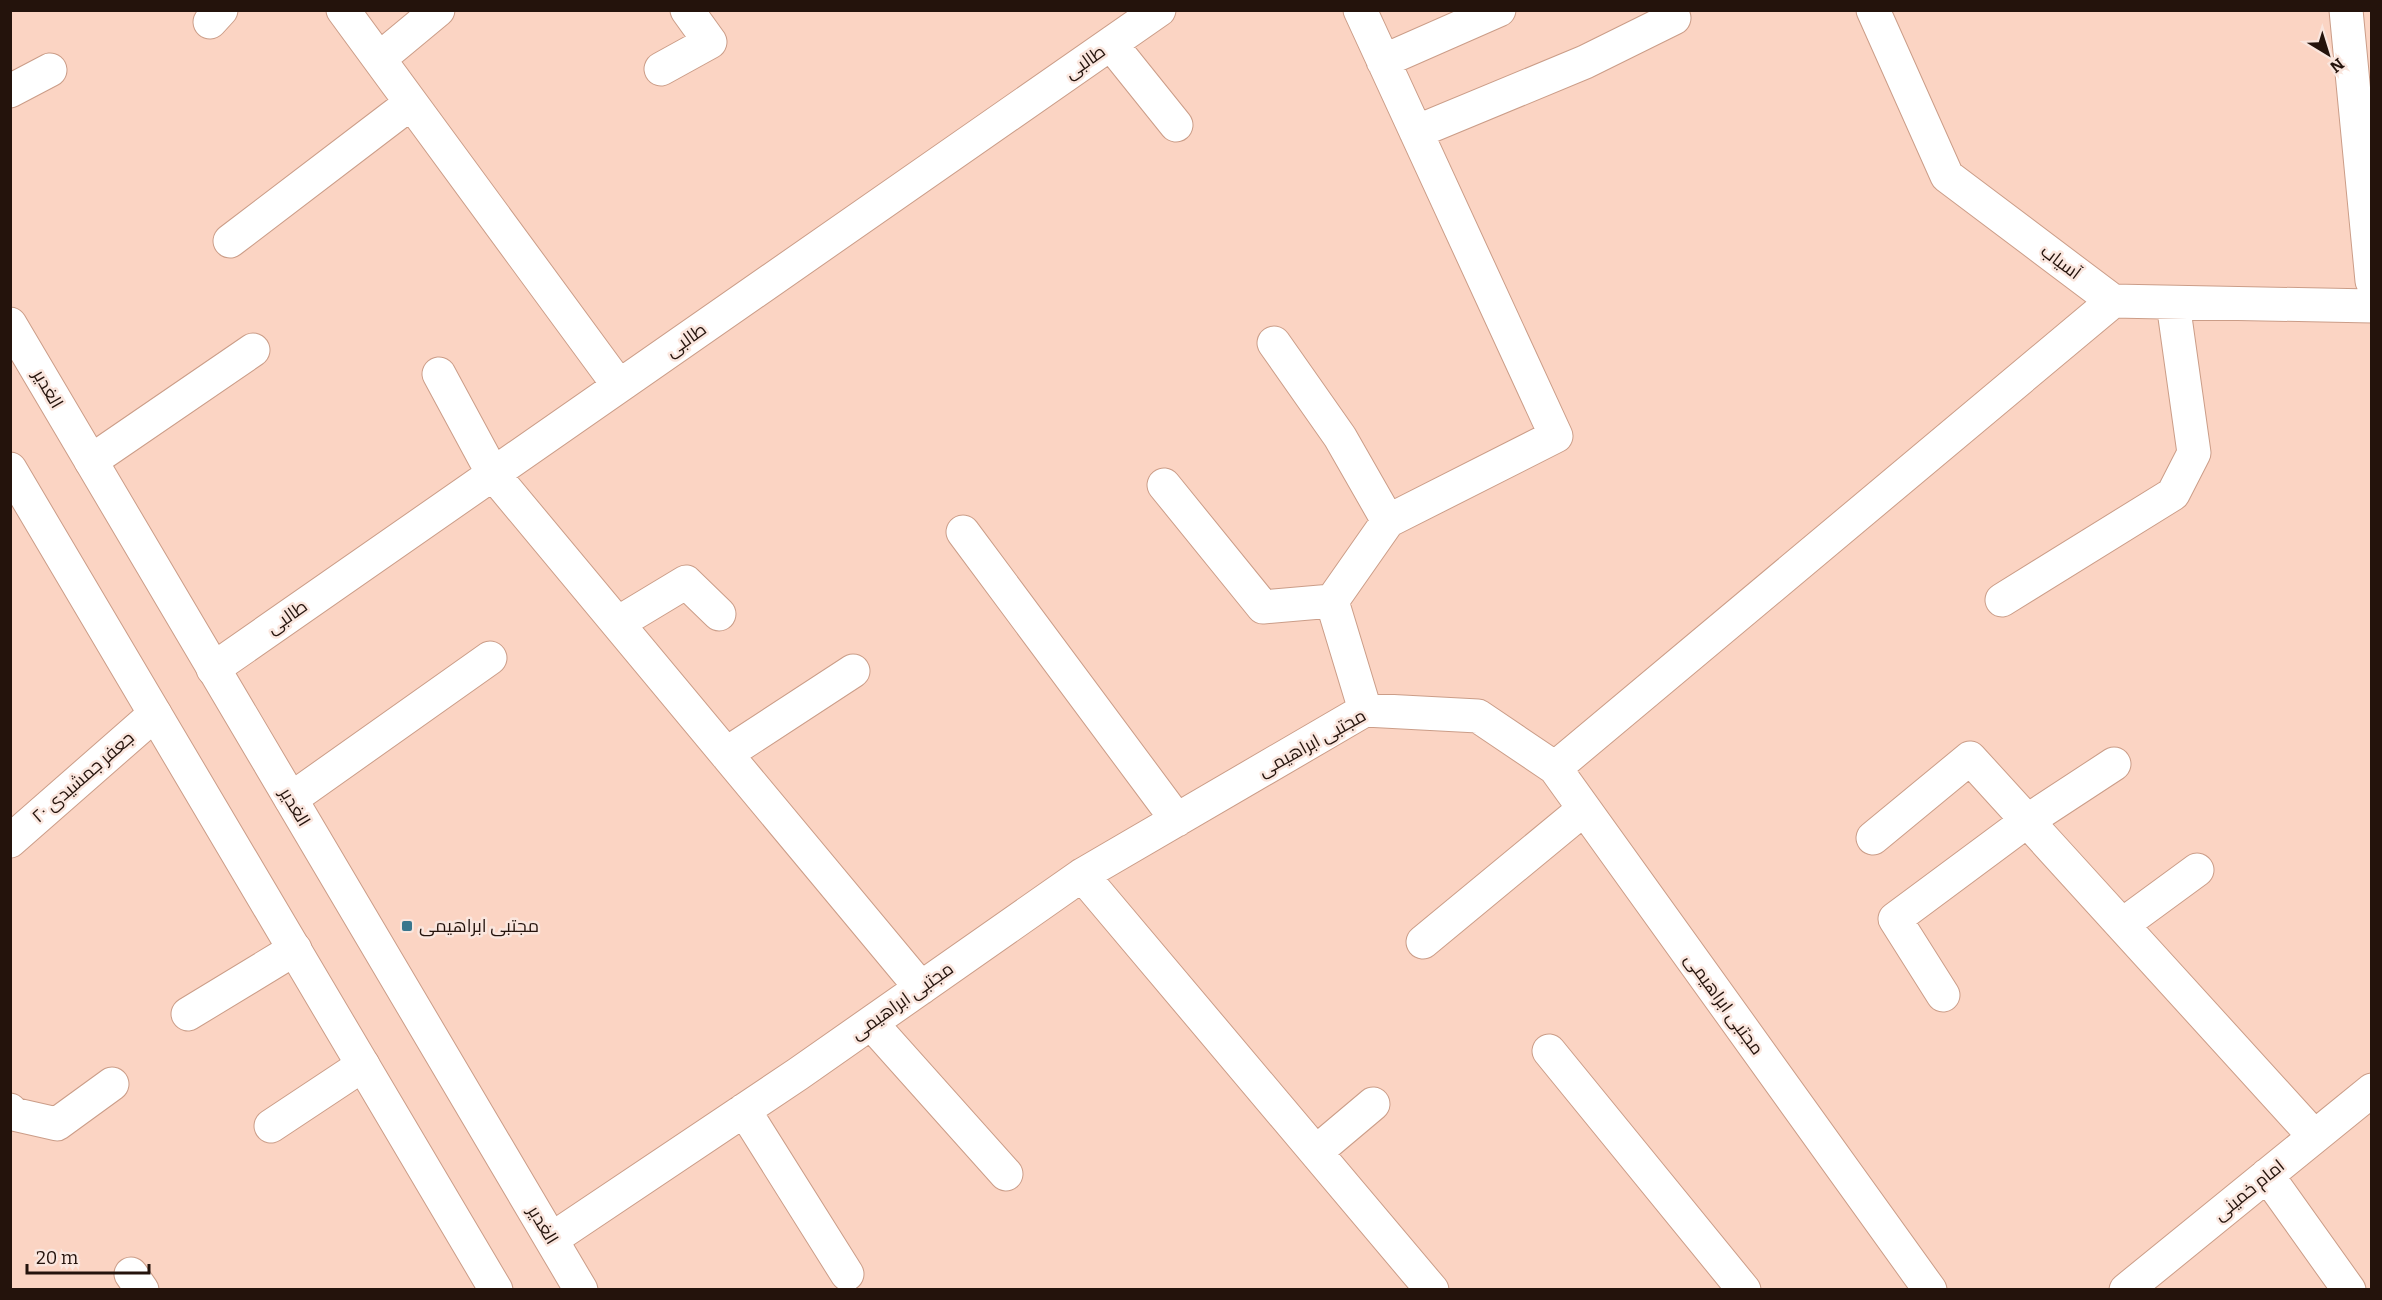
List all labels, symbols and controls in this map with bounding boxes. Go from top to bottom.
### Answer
north arrow [2298,24,2358,84]
street label: طالبی [1060,40,1110,84]
text: N [2326,54,2348,77]
street label: آسیاب [2037,240,2086,284]
street label: طالبی [661,318,711,362]
street label: الغدیر [28,365,68,412]
street label: طالبی [262,595,312,639]
street label: مجتبی ابراهیمی [1254,704,1370,782]
street label: جعفر جمشیدی ۲۰ [27,727,139,827]
street label: الغدیر [274,783,315,830]
place label: مجتبی ابراهیمی [419,915,539,937]
marker: مجتبی ابراهیمی [400,919,414,933]
street label: مجتبی ابراهیمی [1680,949,1768,1059]
street label: مجتبی ابراهیمی [847,958,957,1044]
street label: امام خمینی [2209,1155,2290,1226]
street label: الغدیر [522,1201,563,1248]
scale bar [27,1237,148,1275]
text: 20 m [36,1247,78,1269]

